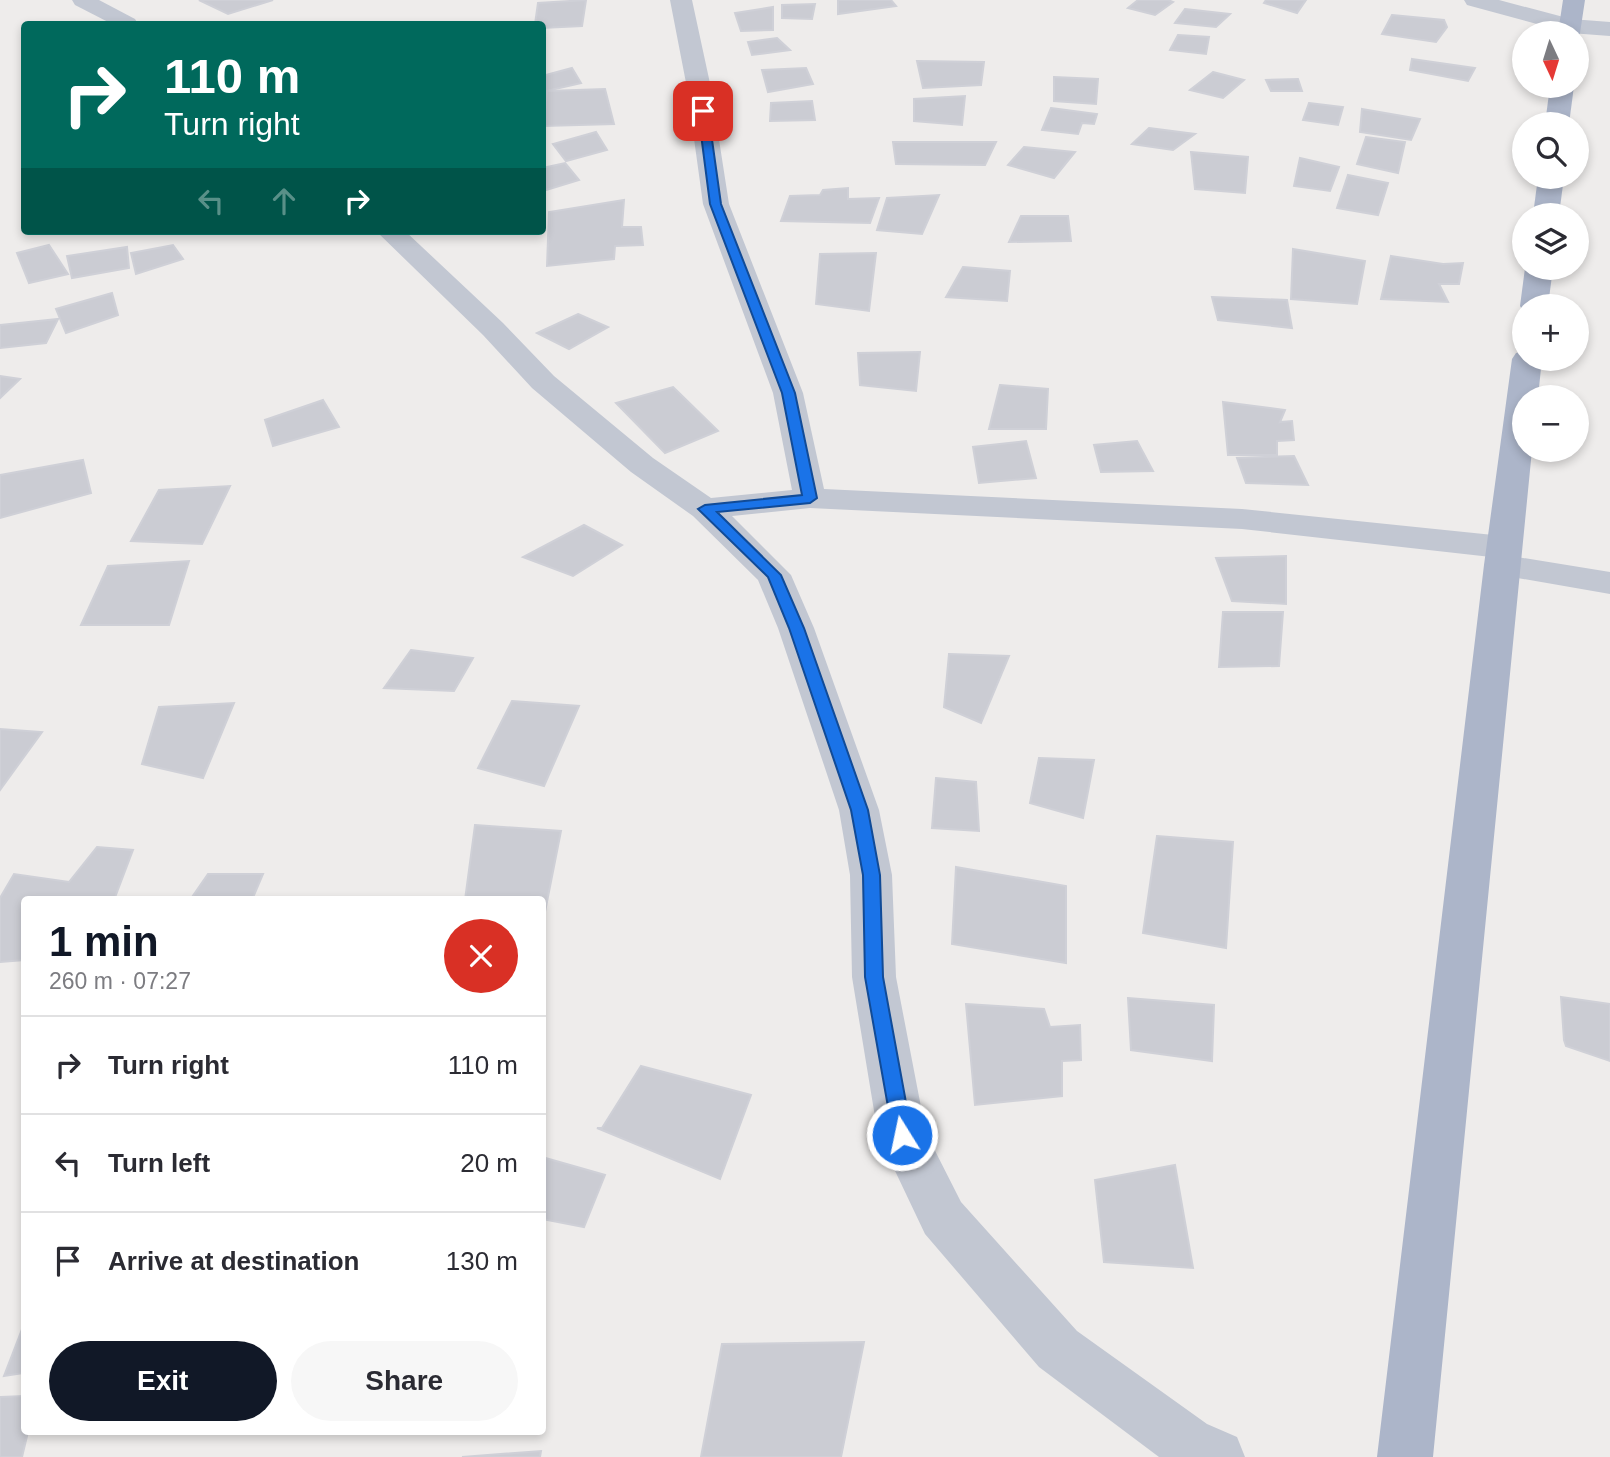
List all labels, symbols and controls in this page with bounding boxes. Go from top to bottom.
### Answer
north arrow [1512,21,1589,98]
map controls [1512,21,1589,462]
icon: right [49,49,140,140]
text: 110 m [164,49,300,103]
pin [673,81,733,141]
icon: arrive [684,92,722,130]
text: Turn right [164,106,300,142]
button: search [1512,112,1589,189]
icon: left [192,182,230,220]
icon: ahead [265,182,303,220]
icon: right [338,182,376,220]
button: layers [1512,203,1589,280]
button: + [1512,294,1589,371]
button: − [1512,385,1589,462]
text: 1 min [49,918,159,965]
button: close [444,919,518,993]
text: 260 m · 07:27 [49,968,191,994]
icon: right [49,1046,87,1084]
text: Turn right [108,1050,229,1080]
text: 110 m [448,1050,518,1080]
position arrow [865,1098,939,1172]
icon: left [49,1144,87,1182]
text: Turn left [108,1148,210,1178]
text: 20 m [460,1148,518,1178]
icon: arrive [49,1242,87,1280]
text: Arrive at destination [108,1246,359,1276]
text: 130 m [446,1246,518,1276]
button: Exit [49,1341,277,1421]
button: Share [291,1341,518,1421]

